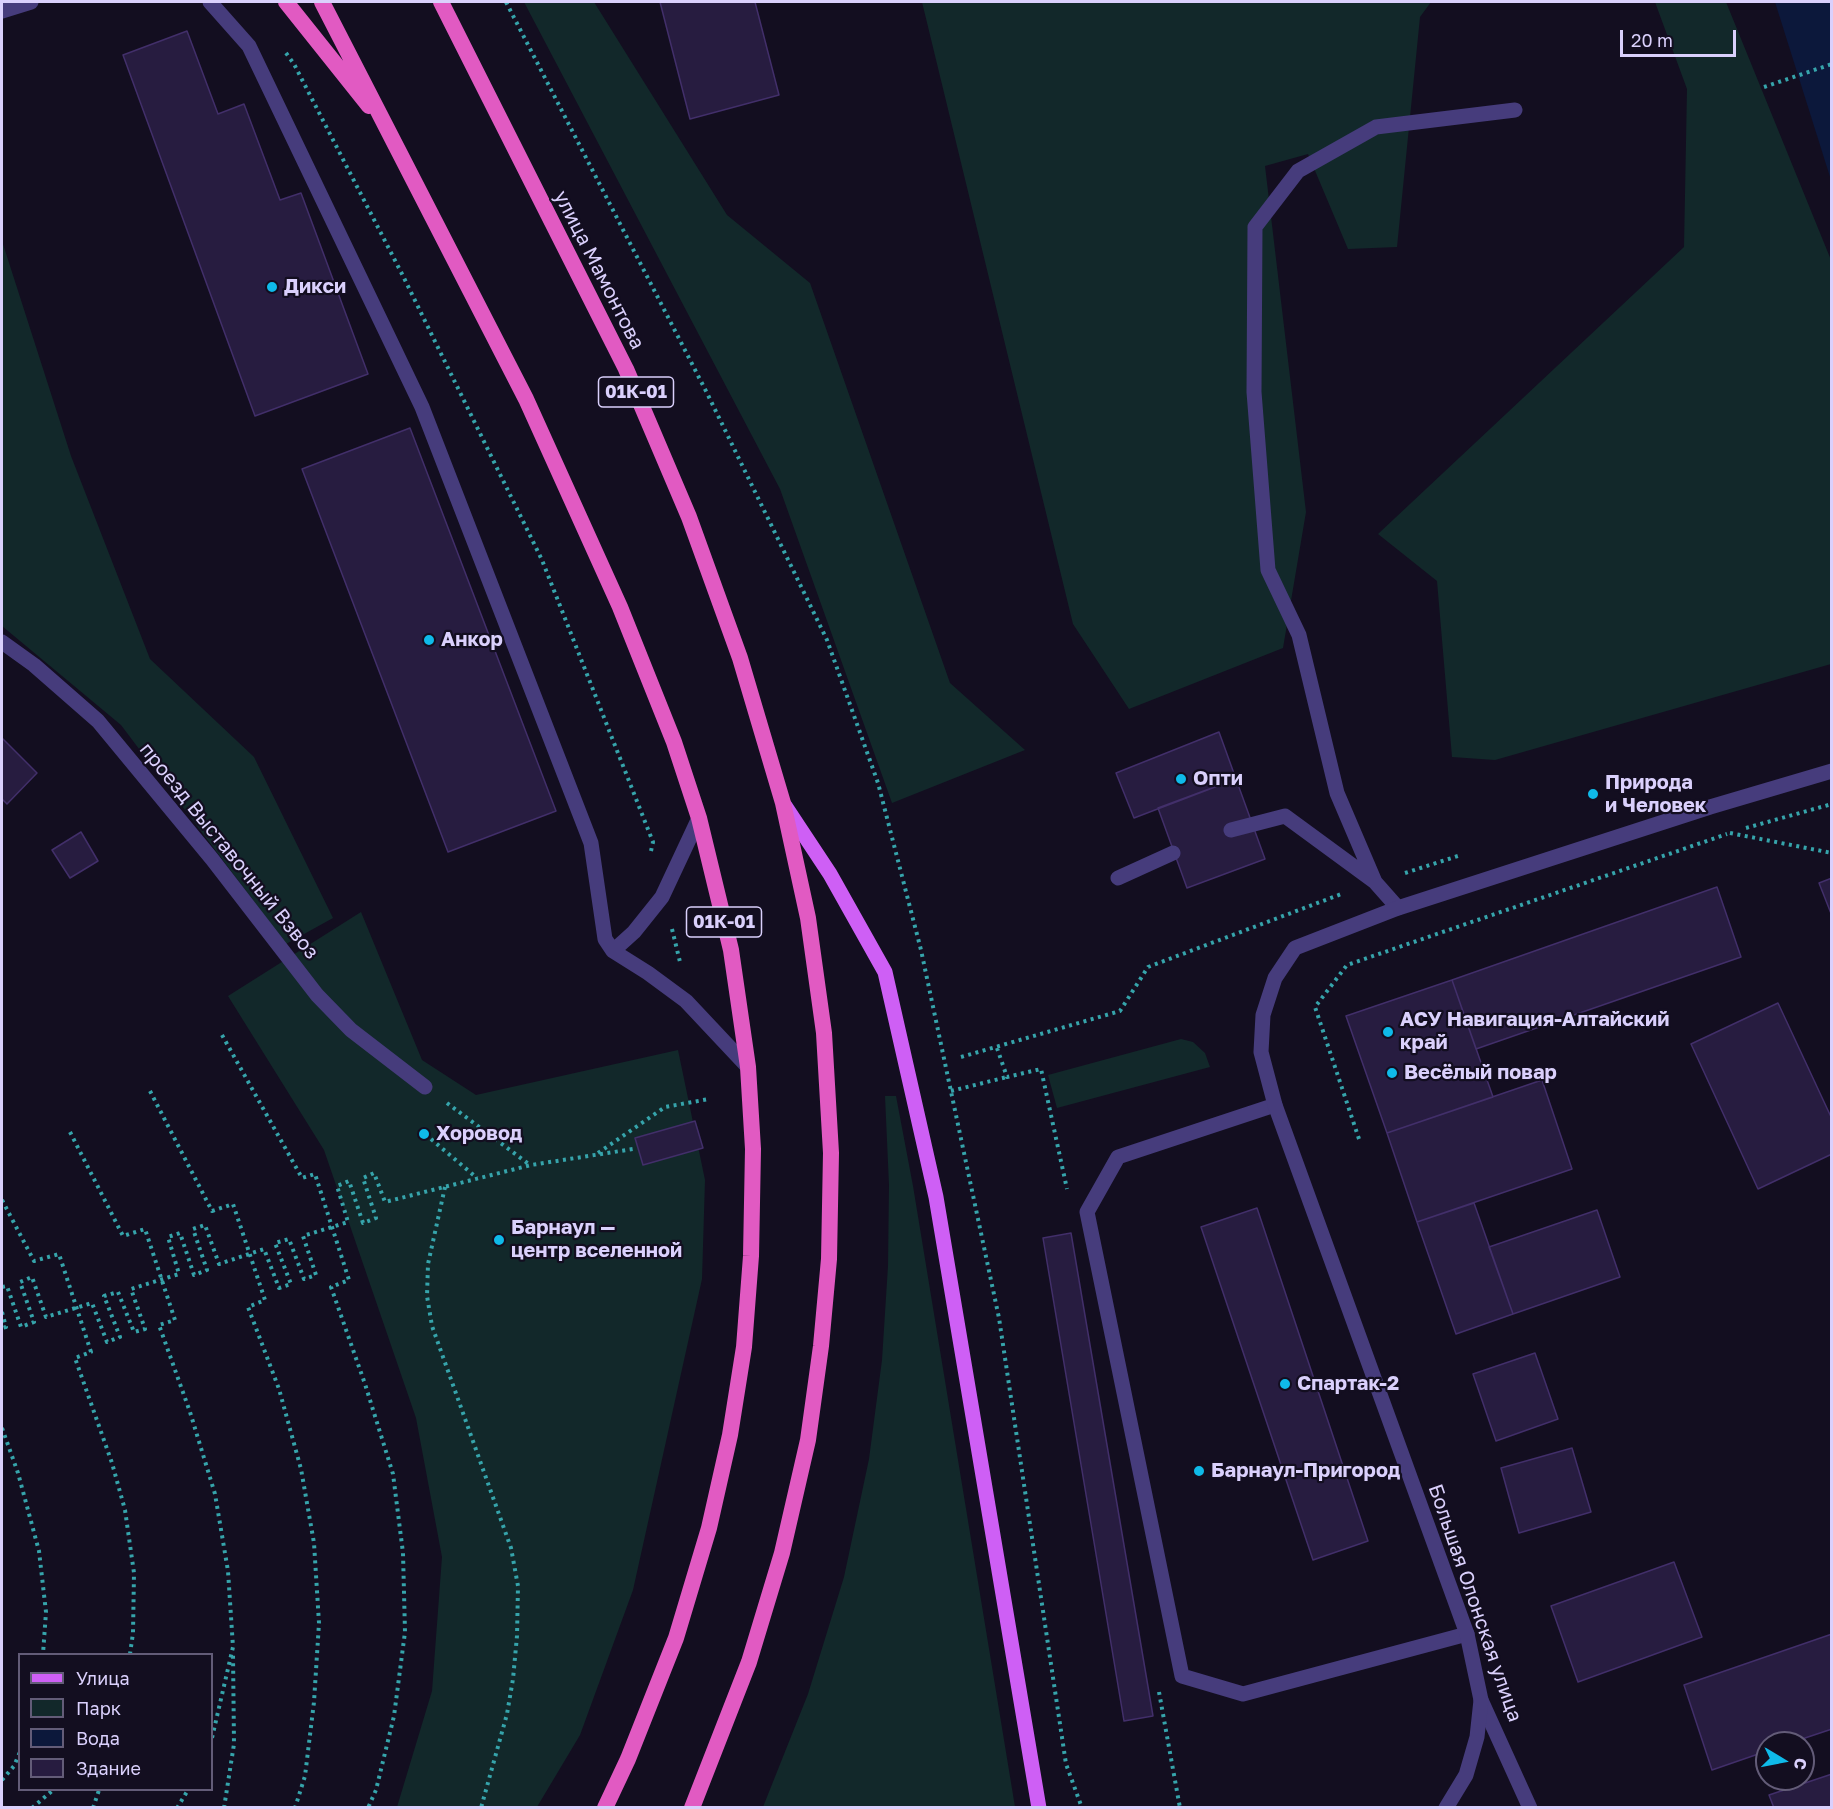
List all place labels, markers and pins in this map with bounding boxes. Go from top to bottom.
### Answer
place label: Дикси [284,275,346,299]
marker: Дикси [265,280,279,294]
place label: Анкор [441,628,503,652]
marker: Анкор [422,633,436,647]
place label: Опти [1193,767,1243,791]
place label: Природа и Человек [1605,771,1706,818]
marker: Опти [1174,772,1188,786]
marker: Природа и Человек [1586,787,1600,801]
place label: АСУ Навигация-Алтайский край [1400,1008,1670,1055]
marker: АСУ Навигация-Алтайский край [1381,1025,1395,1039]
place label: Весёлый повар [1404,1061,1557,1085]
marker: Весёлый повар [1385,1066,1399,1080]
place label: Хоровод [436,1122,522,1146]
marker: Хоровод [417,1127,431,1141]
place label: Барнаул — центр вселенной [511,1216,682,1263]
marker: Барнаул — центр вселенной [492,1233,506,1247]
place label: Спартак-2 [1297,1372,1399,1396]
marker: Спартак-2 [1278,1377,1292,1391]
place label: Барнаул-Пригород [1211,1459,1400,1483]
marker: Барнаул-Пригород [1192,1464,1206,1478]

